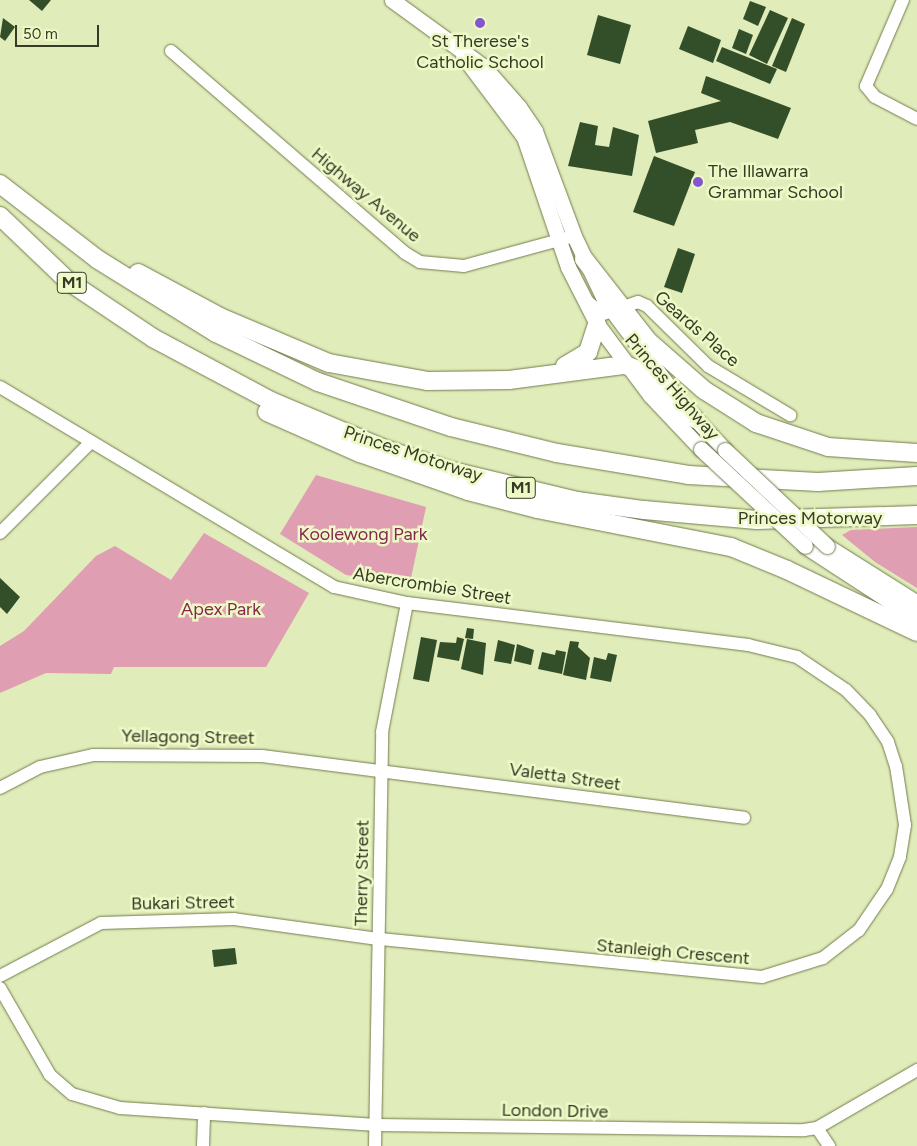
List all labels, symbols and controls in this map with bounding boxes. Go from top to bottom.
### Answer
scale bar [18,15,101,47]
marker: St Therese's Catholic School [474,17,486,29]
text: 50 m [23,25,58,43]
place label: St Therese's Catholic School [416,31,544,74]
street label: Highway Avenue [307,143,425,247]
place label: The Illawarra Grammar School [708,161,843,203]
marker: The Illawarra Grammar School [692,176,704,188]
road number: M1 [56,270,88,296]
street label: Geards Place [650,286,744,372]
street label: Princes Highway [620,329,724,445]
street label: Princes Motorway [341,421,485,487]
road number: M1 [505,474,537,502]
street label: Princes Motorway [738,507,882,529]
park label: Koolewong Park [299,523,427,545]
street label: Abercrombie Street [351,563,513,609]
park label: Apex Park [181,598,261,620]
street label: Yellagong Street [121,725,255,749]
street label: Valetta Street [508,758,622,796]
street label: Therry Street [350,820,374,926]
street label: Bukari Street [131,891,235,915]
street label: Stanleigh Crescent [595,935,751,969]
street label: London Drive [501,1099,609,1123]

